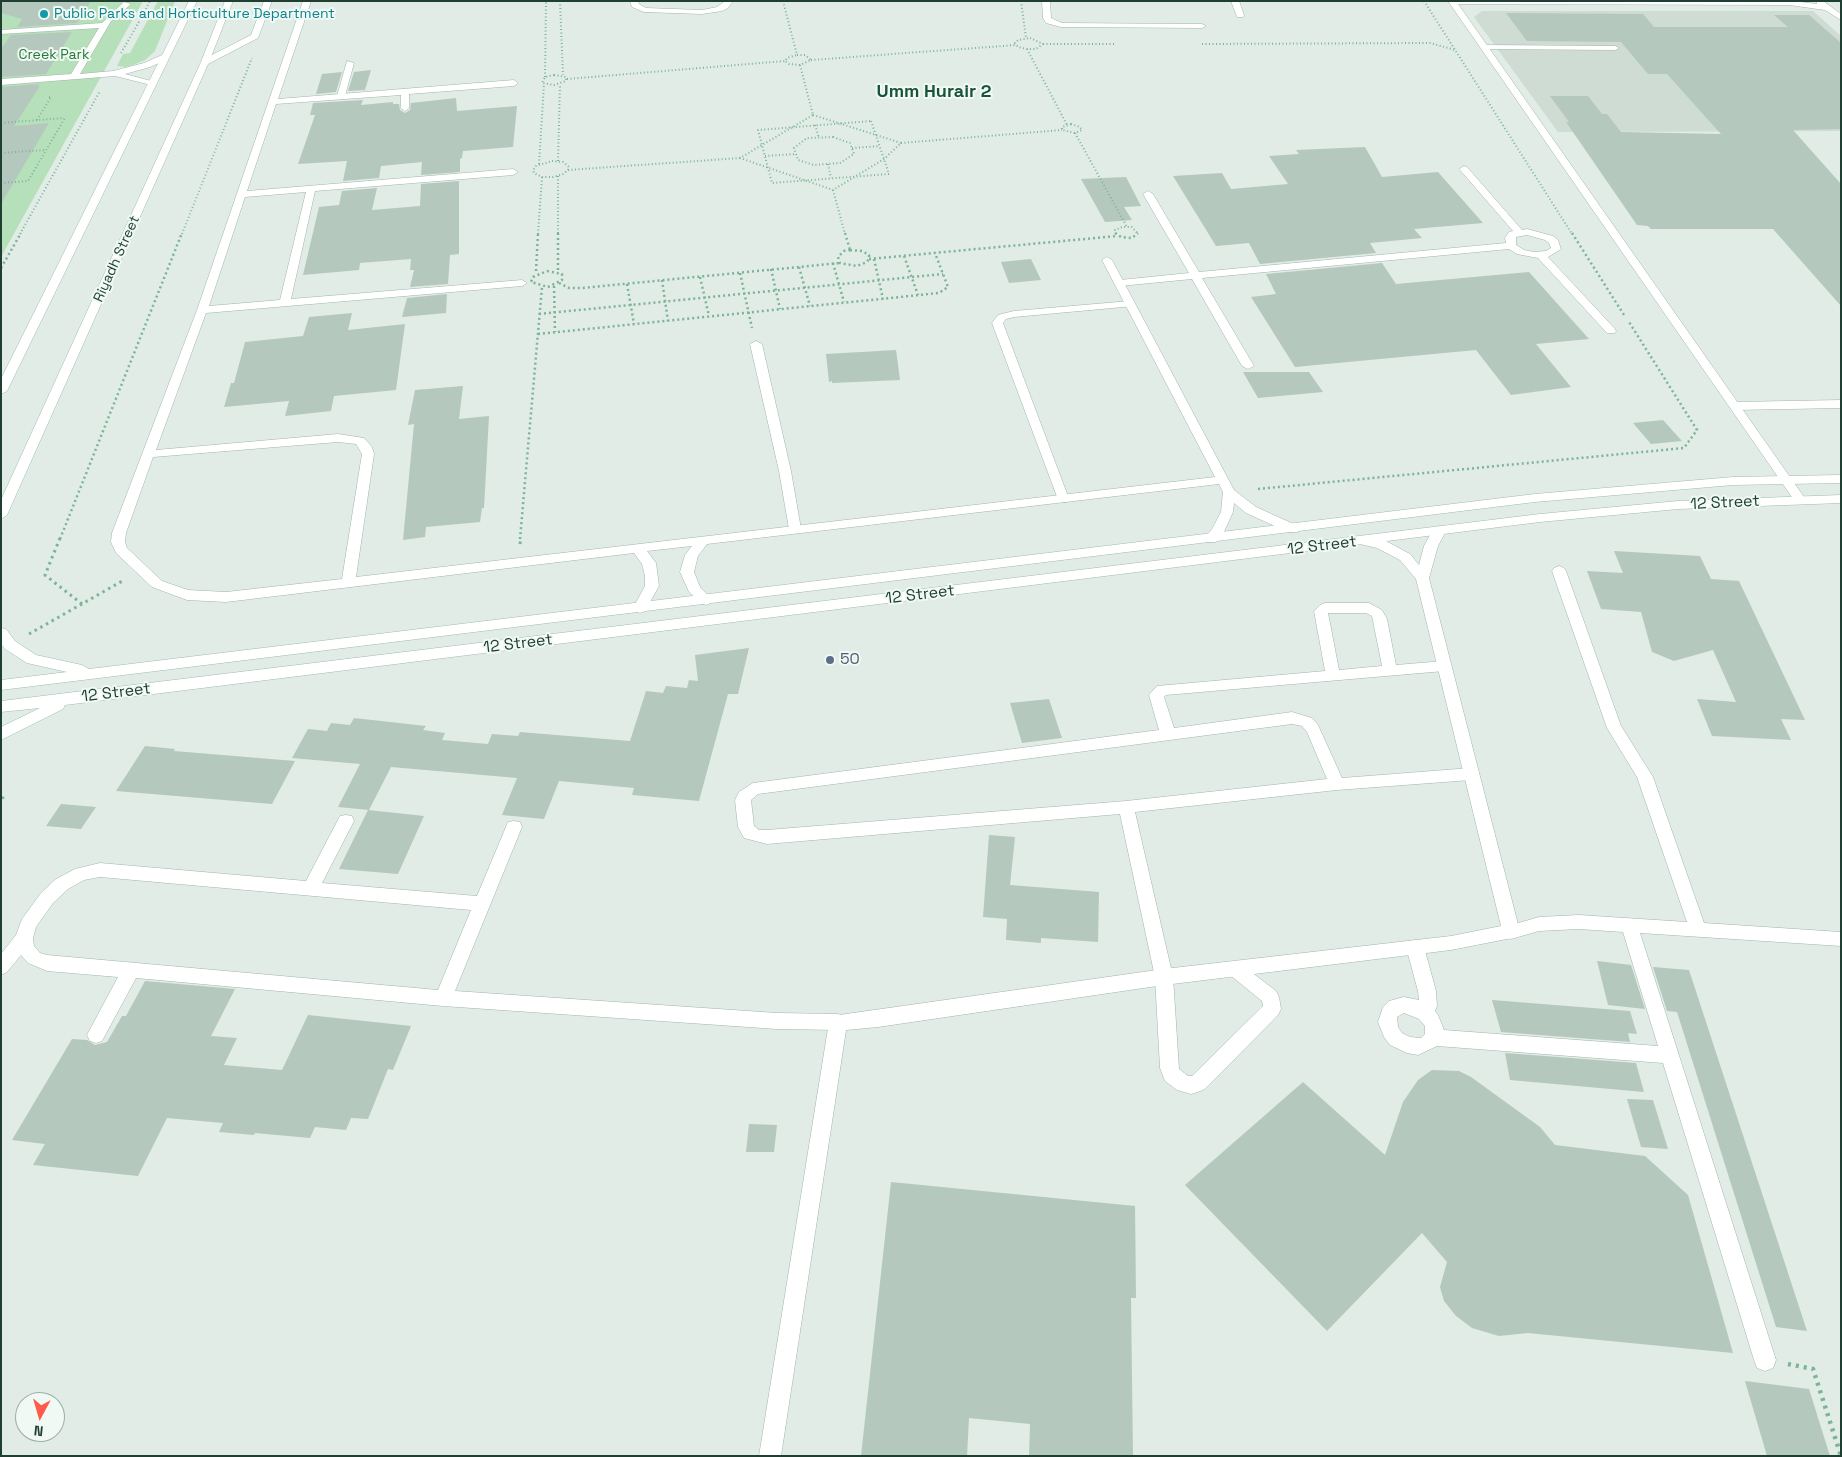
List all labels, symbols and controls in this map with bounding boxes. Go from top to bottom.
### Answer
place label: Public Parks and Horticulture Department [54,6,335,22]
marker: Public Parks and Horticulture Department [38,8,50,20]
park label: Creek Park [19,47,89,63]
district label: Umm Hurair 2 [877,81,991,103]
street label: Riyadh Street [90,213,144,305]
street label: 12 Street [1690,492,1760,514]
street label: 12 Street [1286,532,1358,560]
street label: 12 Street [884,581,956,609]
street label: 12 Street [482,630,554,658]
place label: 50 [840,650,860,670]
marker: 50 [824,654,836,666]
street label: 12 Street [80,679,152,707]
north arrow [15,1392,65,1442]
text: N [33,1421,44,1440]

